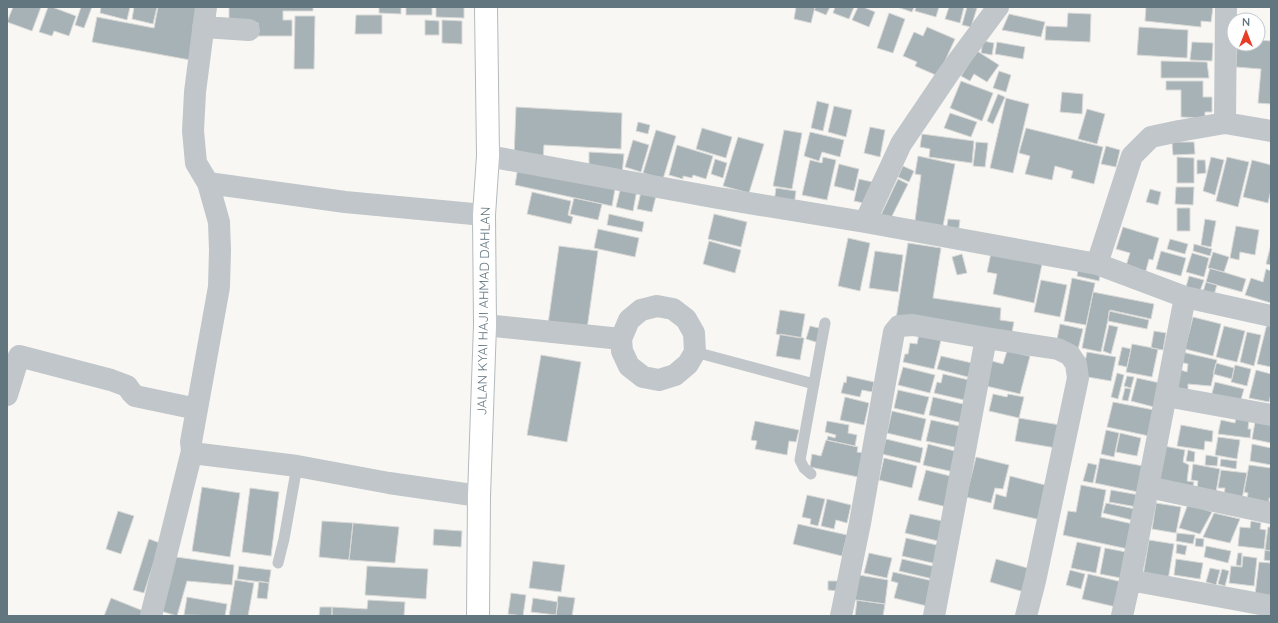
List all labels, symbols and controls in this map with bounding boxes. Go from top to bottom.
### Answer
north arrow [1226,12,1266,52]
text: N [1242,15,1250,29]
street label: JALAN KYAI HAJI AHMAD DAHLAN [473,207,493,415]

